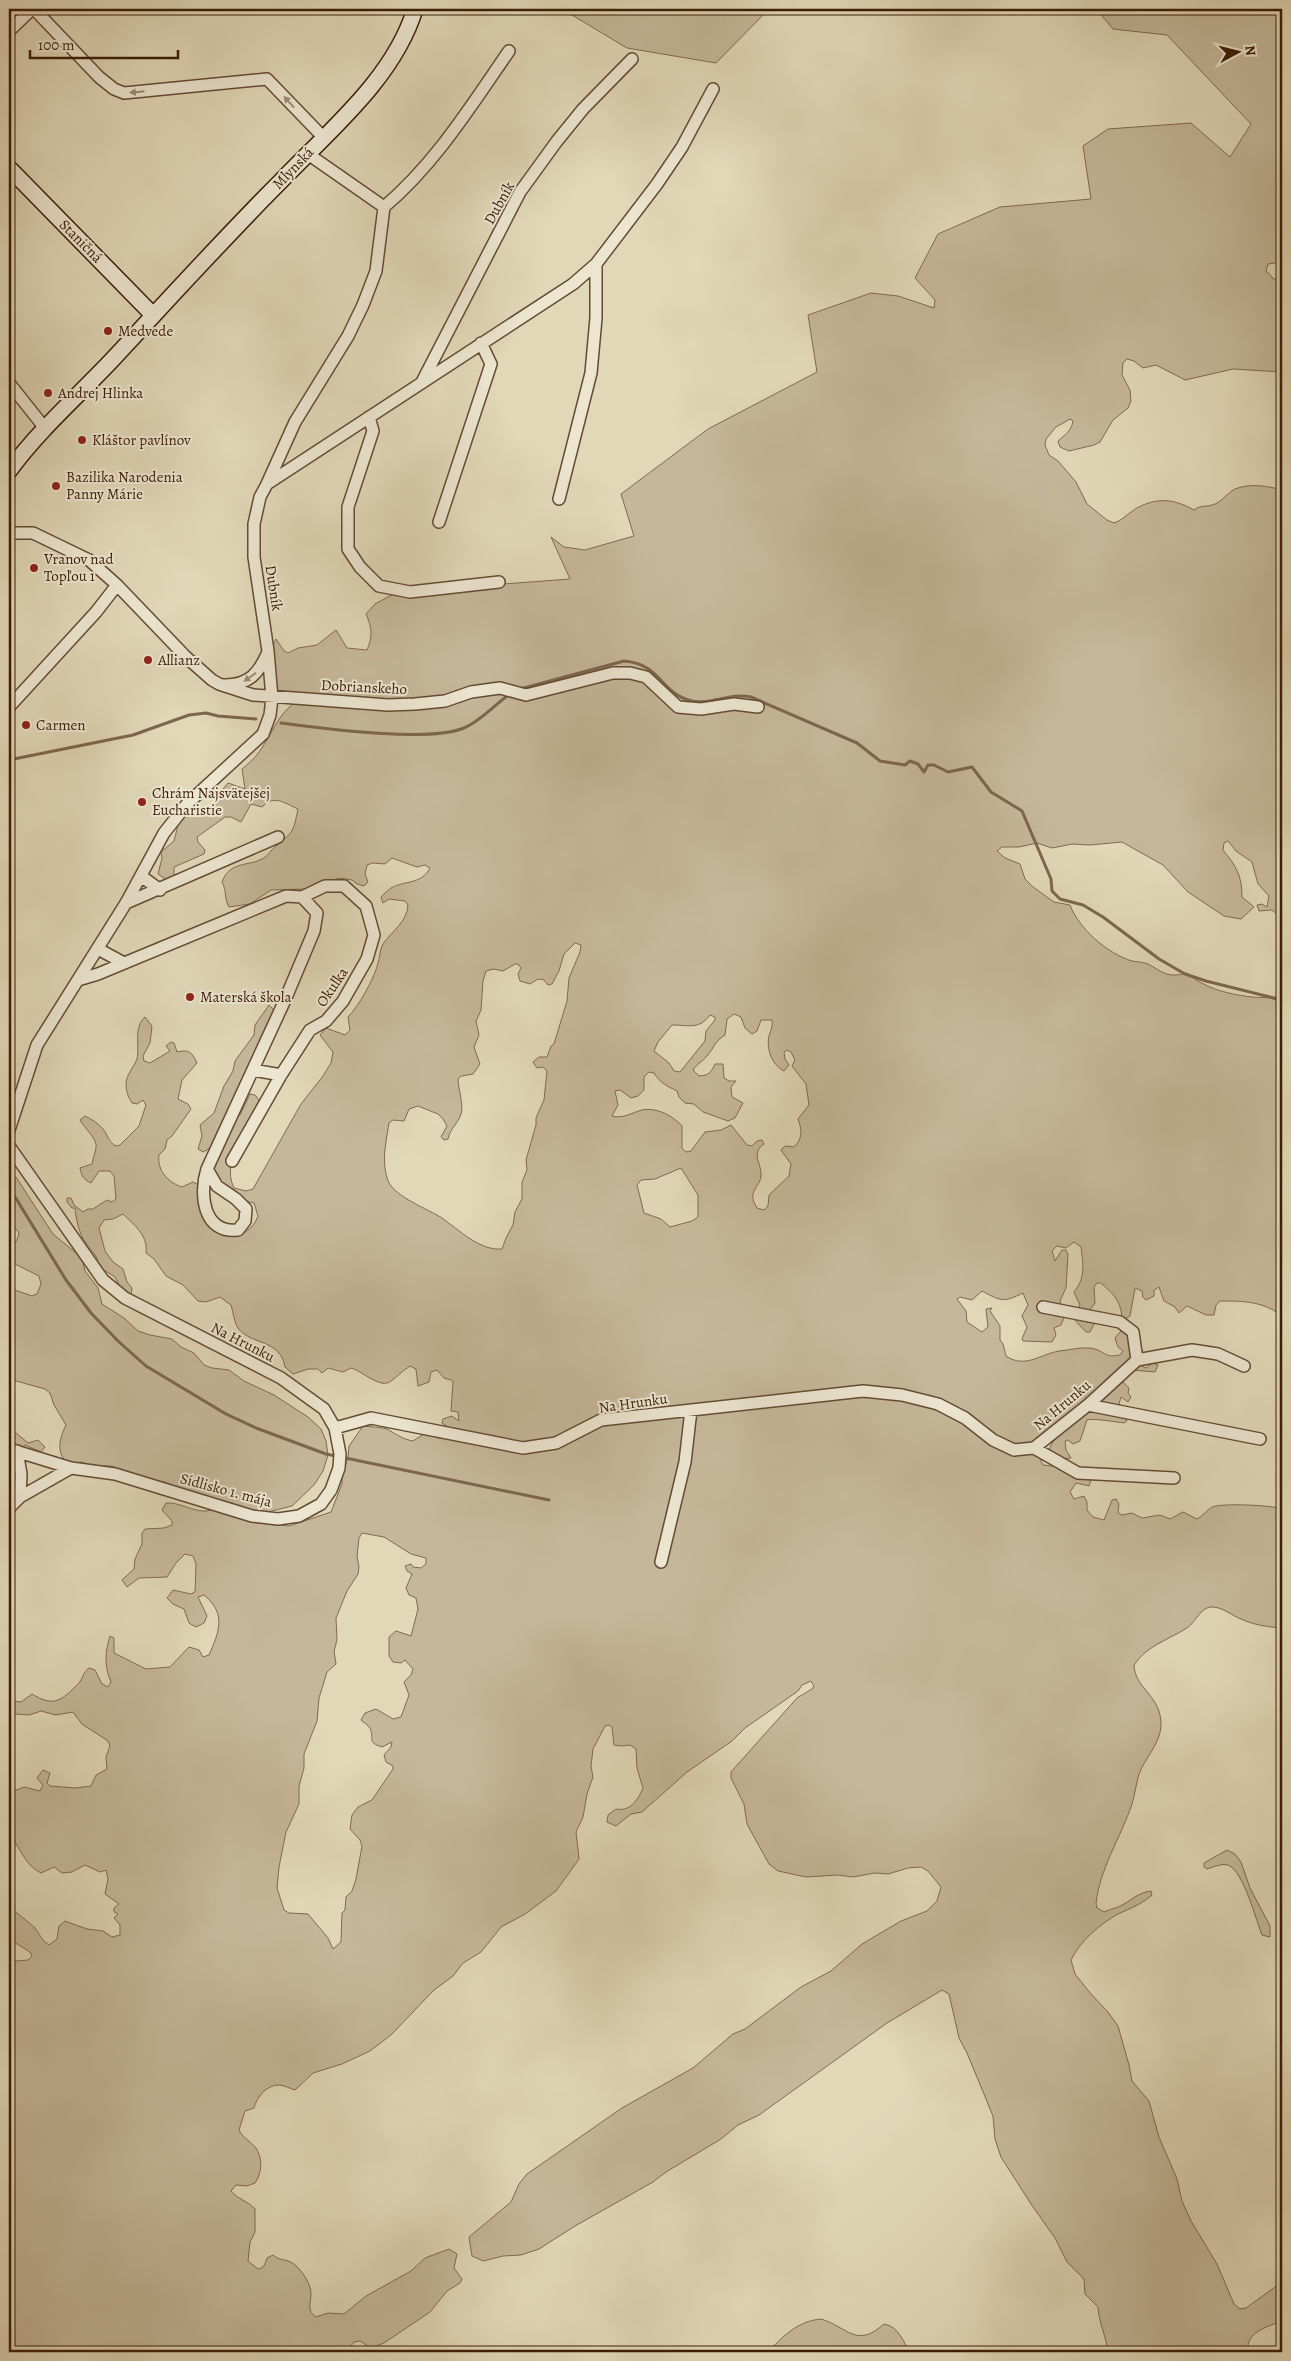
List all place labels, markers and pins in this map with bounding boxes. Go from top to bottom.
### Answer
place label: Medvede [118,321,173,341]
marker: Medvede [102,325,114,337]
place label: Andrej Hlinka [57,383,143,403]
marker: Andrej Hlinka [42,387,54,399]
place label: Kláštor pavlínov [92,430,191,450]
marker: Kláštor pavlínov [76,434,88,446]
place label: Bazilika Narodenia Panny Márie [66,467,183,504]
marker: Bazilika Narodenia Panny Márie [50,480,62,492]
place label: Vranov nad Topľou 1 [43,549,114,586]
marker: Vranov nad Topľou 1 [28,562,40,574]
place label: Allianz [157,650,200,670]
marker: Allianz [142,654,154,666]
place label: Carmen [36,715,86,735]
marker: Carmen [20,719,32,731]
place label: Chrám Najsvätejšej Eucharistie [152,783,270,820]
marker: Chrám Najsvätejšej Eucharistie [136,796,148,808]
place label: Materská škola [200,987,291,1007]
marker: Materská škola [184,991,196,1003]

